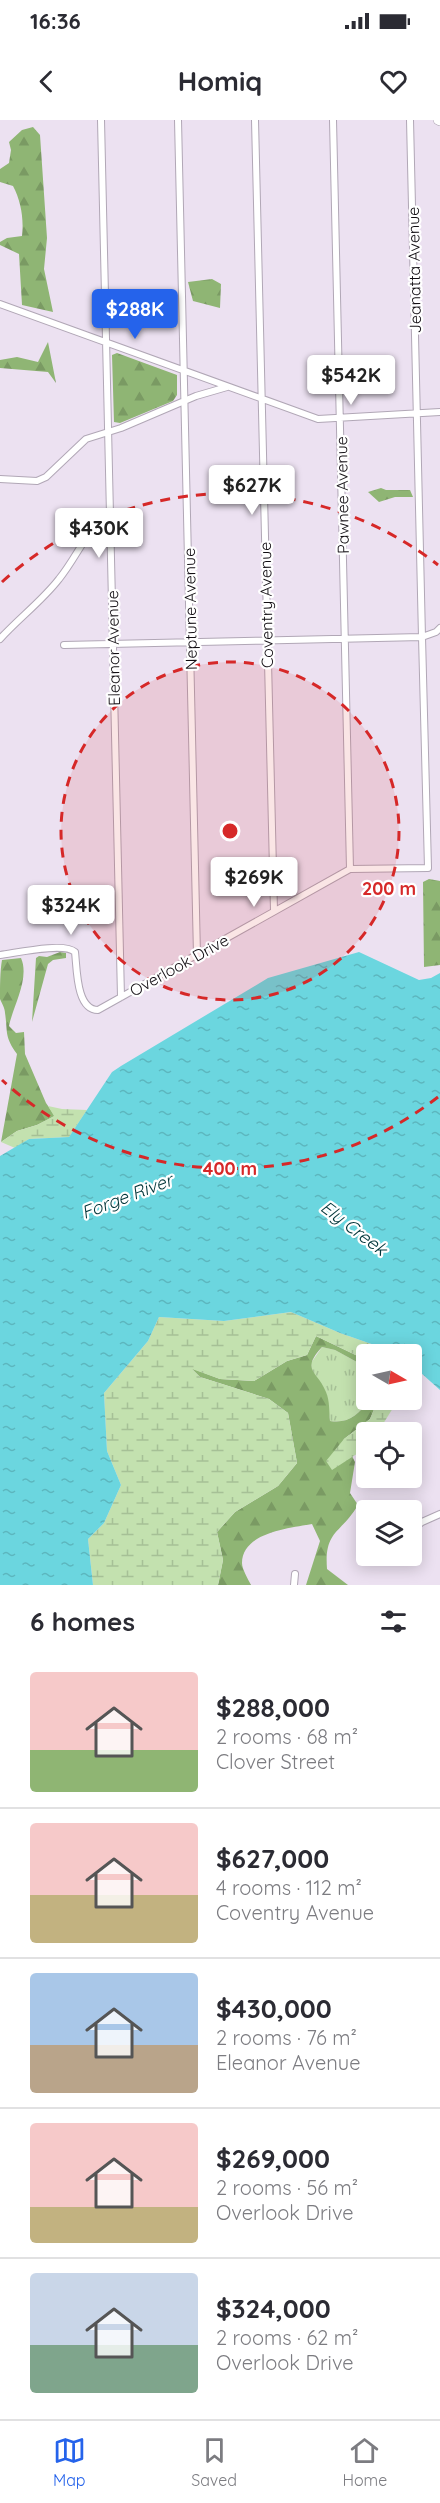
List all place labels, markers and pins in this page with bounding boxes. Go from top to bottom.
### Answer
pin: $288K [93,289,177,340]
pin: $542K [309,355,393,406]
pin: $627K [210,465,294,516]
pin: $430K [57,508,141,559]
centre of rings [220,821,240,841]
pin: $269K [212,857,296,908]
pin: $324K [29,885,113,936]

